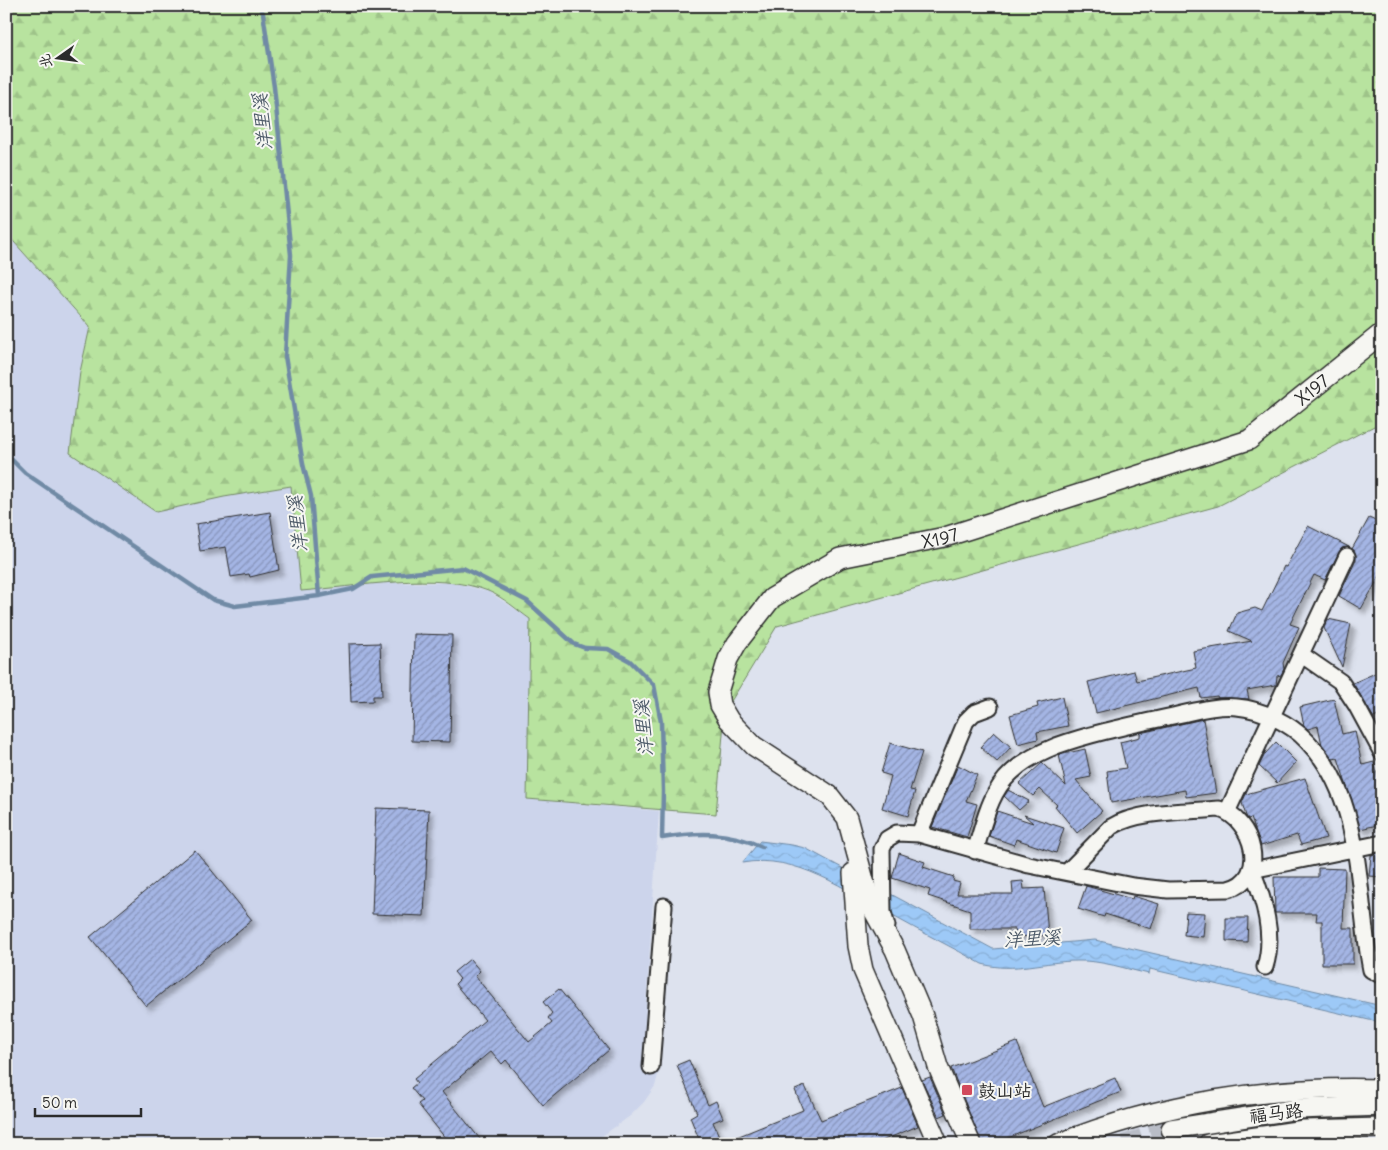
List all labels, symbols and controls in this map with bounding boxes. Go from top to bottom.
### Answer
north arrow [32,32,82,82]
text: 北 [35,52,56,70]
water label: 洋里溪 [247,91,277,152]
street label: X197 [1290,369,1334,410]
water label: 洋里溪 [282,493,312,554]
street label: X197 [919,522,961,553]
water label: 洋里溪 [628,698,657,757]
water label: 洋里溪 [1003,924,1062,951]
place label: 鼓山站 [978,1079,1032,1102]
marker: 鼓山站 [960,1083,974,1097]
scale bar [35,1085,141,1117]
text: 50 m [42,1093,77,1112]
street label: 福马路 [1248,1098,1304,1128]

